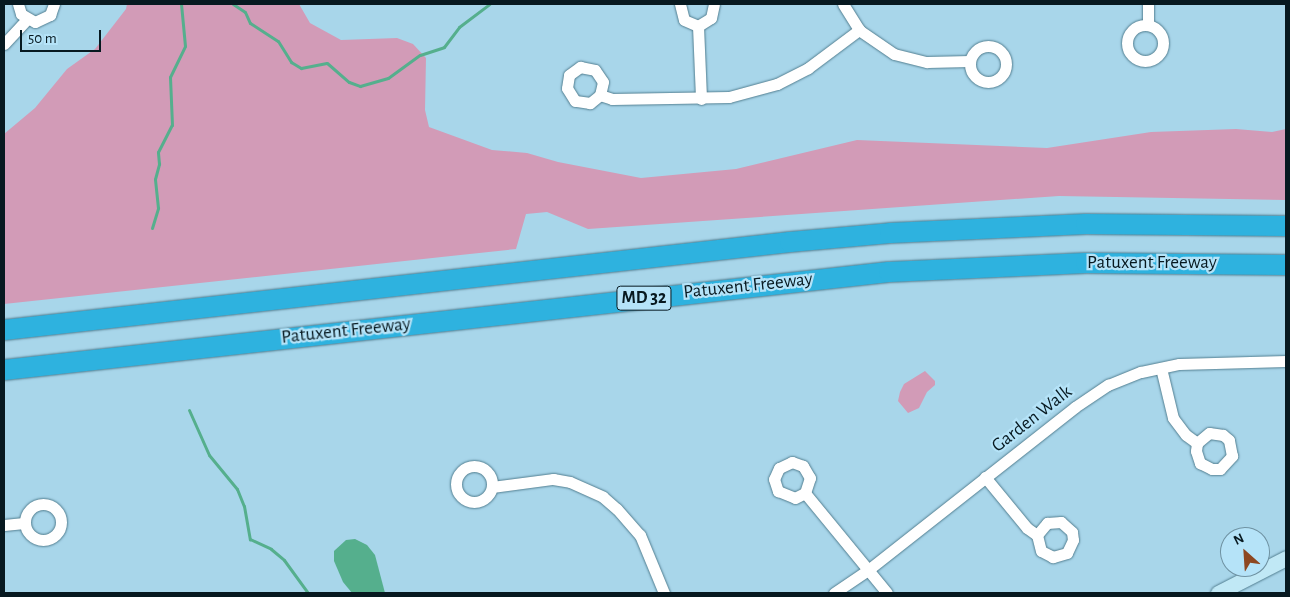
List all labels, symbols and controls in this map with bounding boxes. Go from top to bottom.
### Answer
scale bar [22,20,104,52]
text: 50 m [28,31,57,46]
street label: Patuxent Freeway [1087,252,1217,274]
street label: Patuxent Freeway [682,268,814,304]
road number: MD 32 [615,282,673,314]
street label: Patuxent Freeway [280,313,412,349]
street label: Garden Walk [987,381,1077,457]
north arrow [1220,527,1270,577]
text: N [1231,531,1246,548]

